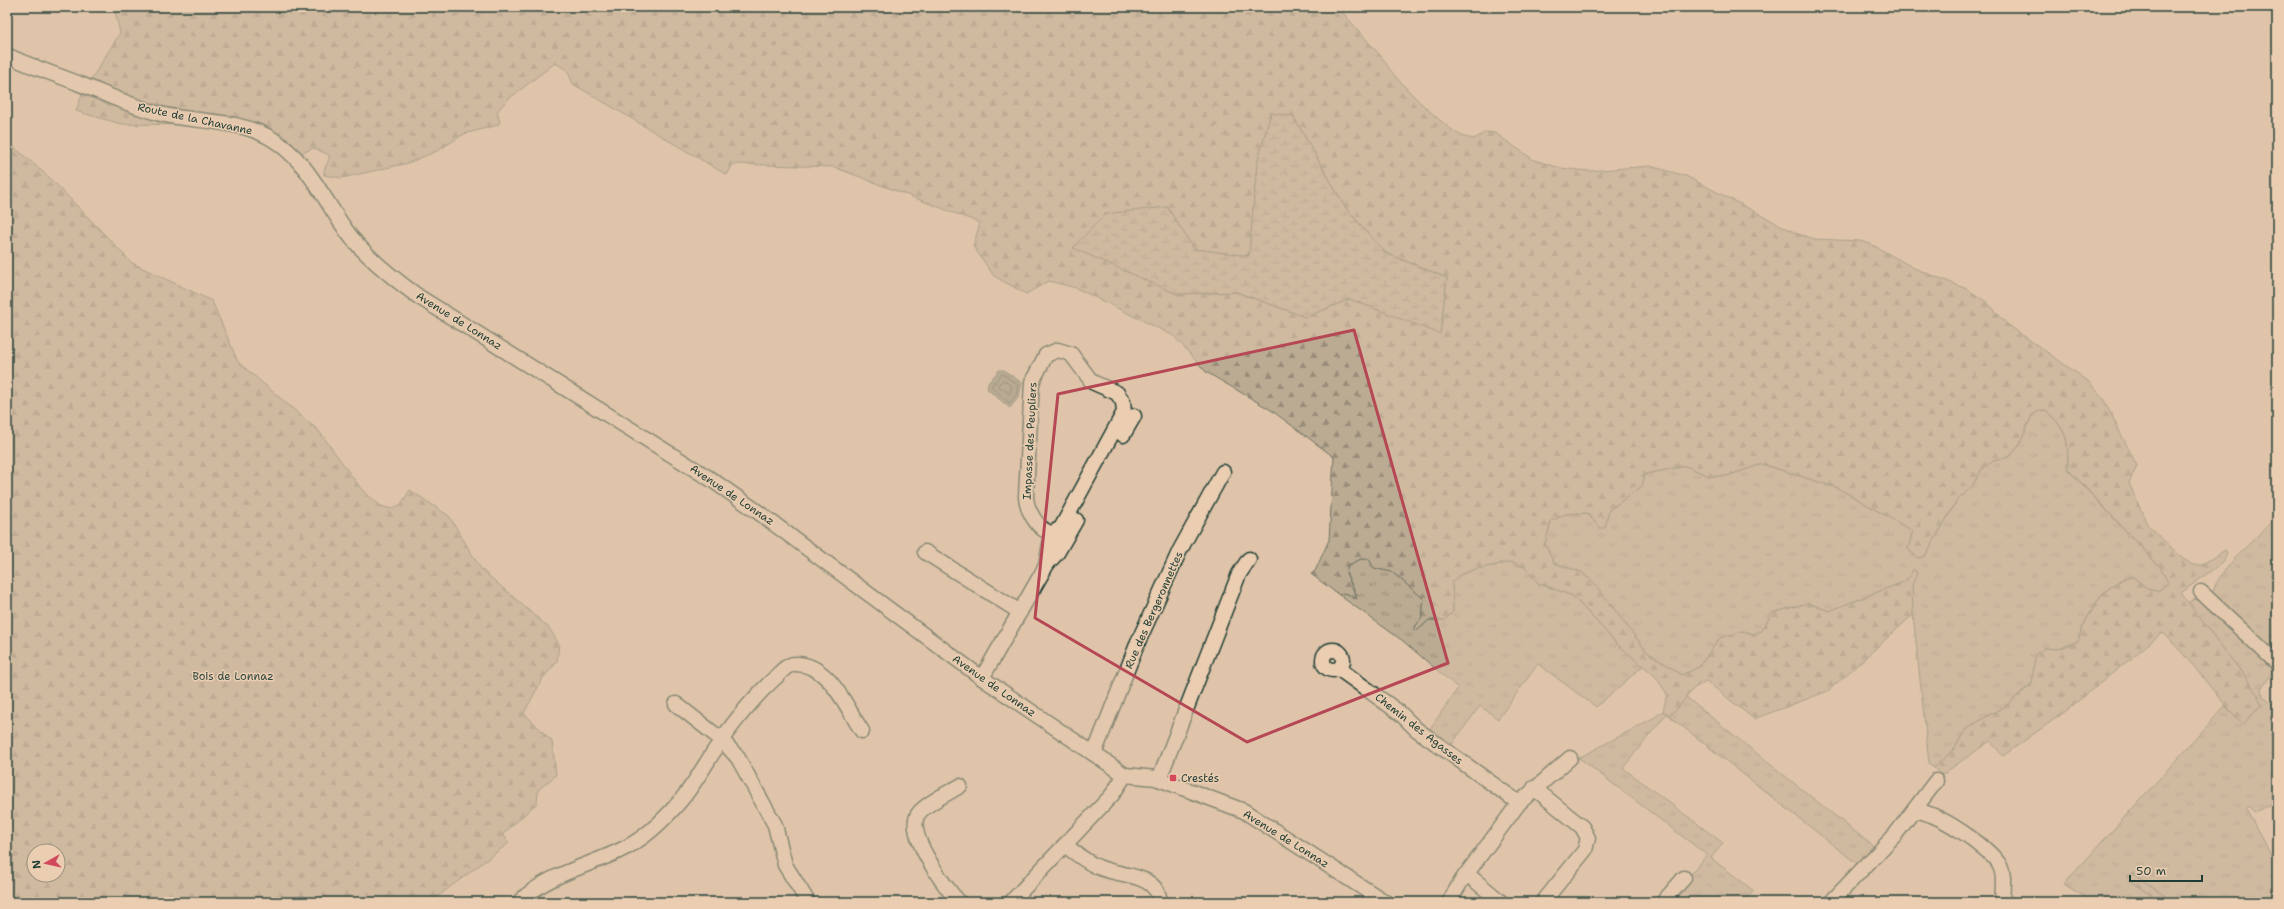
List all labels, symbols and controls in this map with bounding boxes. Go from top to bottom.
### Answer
street label: Route de la Chavanne [136,99,254,139]
street label: Avenue de Lonnaz [413,288,505,354]
street label: Impasse des Peupliers [1019,382,1041,500]
street label: Avenue de Lonnaz [687,461,777,529]
street label: Rue des Bergeronnettes [1121,549,1187,671]
street label: Avenue de Lonnaz [949,652,1039,720]
park label: Bois de Lonnaz [192,669,274,684]
street label: Chemin des Agasses [1372,690,1466,768]
place label: Crestés [1181,771,1219,786]
marker: Crestés [1168,773,1178,783]
street label: Avenue de Lonnaz [1240,806,1332,872]
north arrow [26,843,66,883]
scale bar [2130,857,2202,883]
text: N [29,859,45,870]
text: 50 m [2136,863,2166,879]

